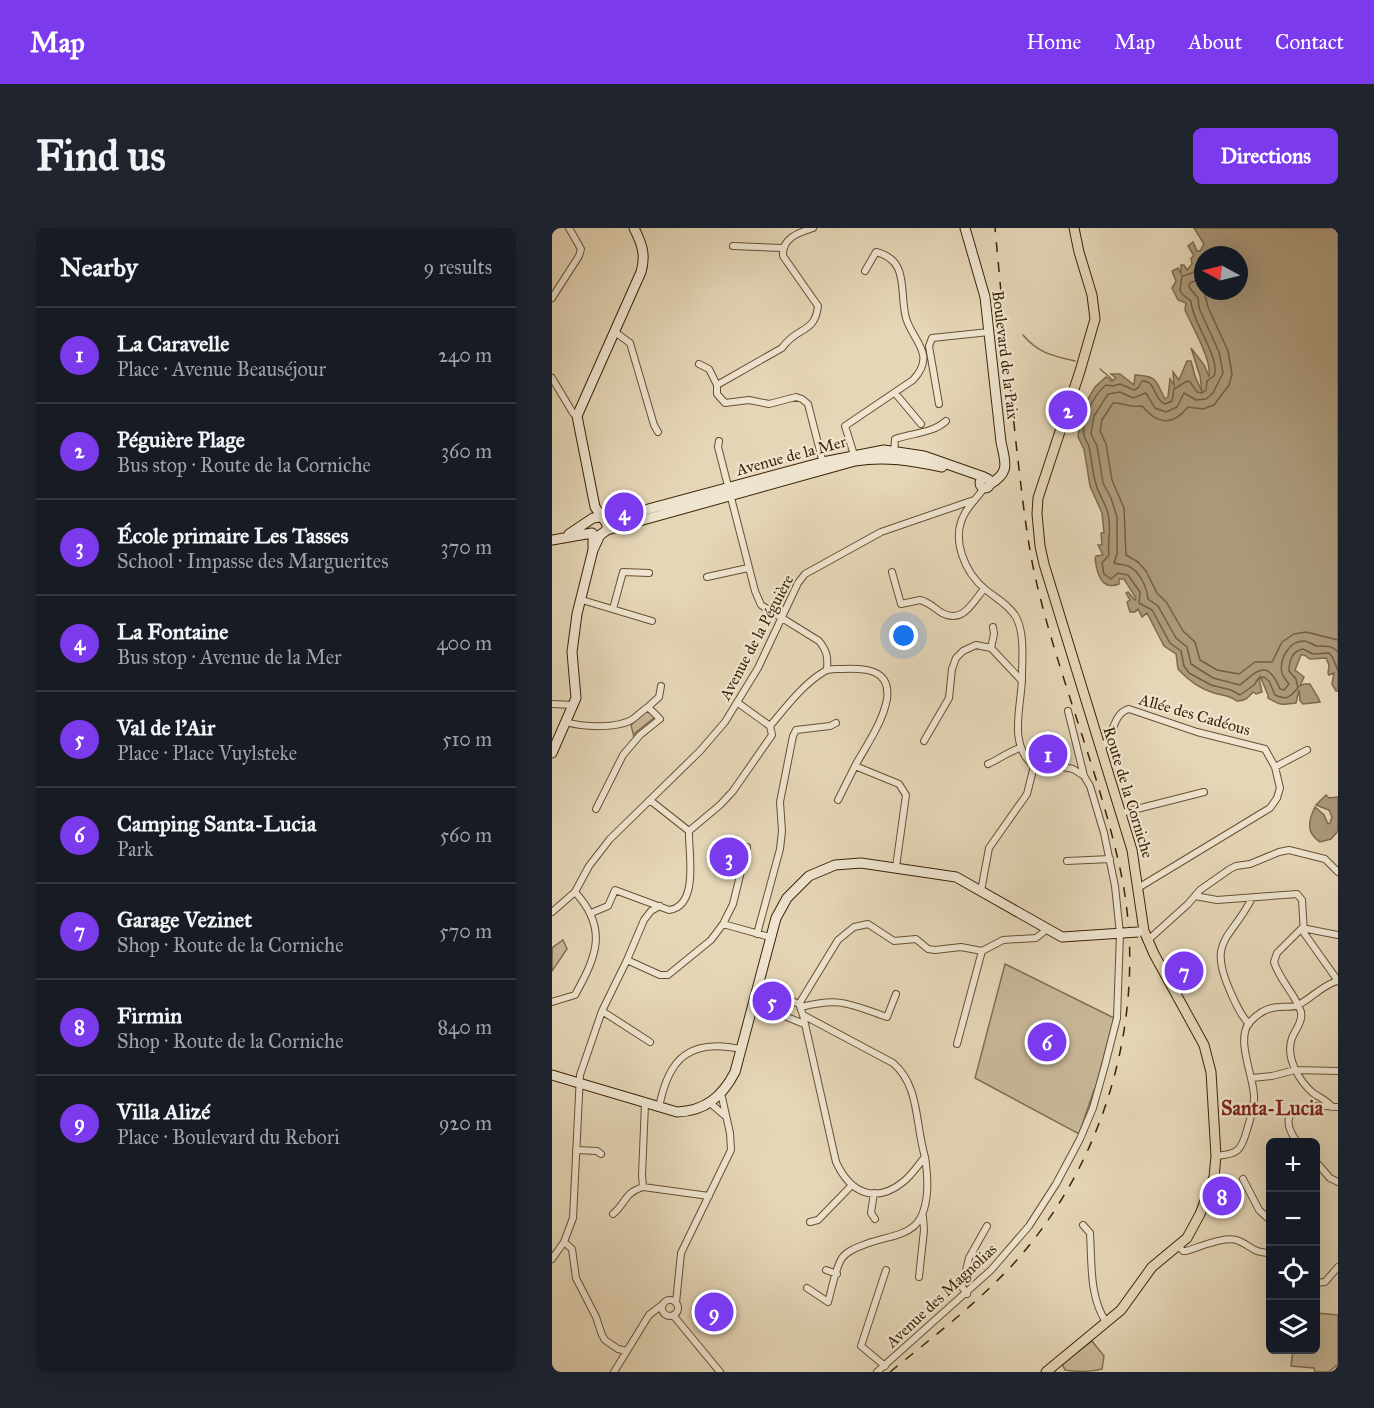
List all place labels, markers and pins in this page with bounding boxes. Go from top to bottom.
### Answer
pin: 2 [1048,388,1088,432]
pin: 4 [604,490,644,534]
pin: 1 [1028,732,1068,776]
pin: 3 [710,834,748,880]
pin: 7 [1164,948,1204,994]
pin: 5 [752,978,792,1024]
pin: 6 [1028,1020,1066,1064]
pin: 8 [1202,1174,1242,1218]
pin: 9 [694,1290,734,1334]

